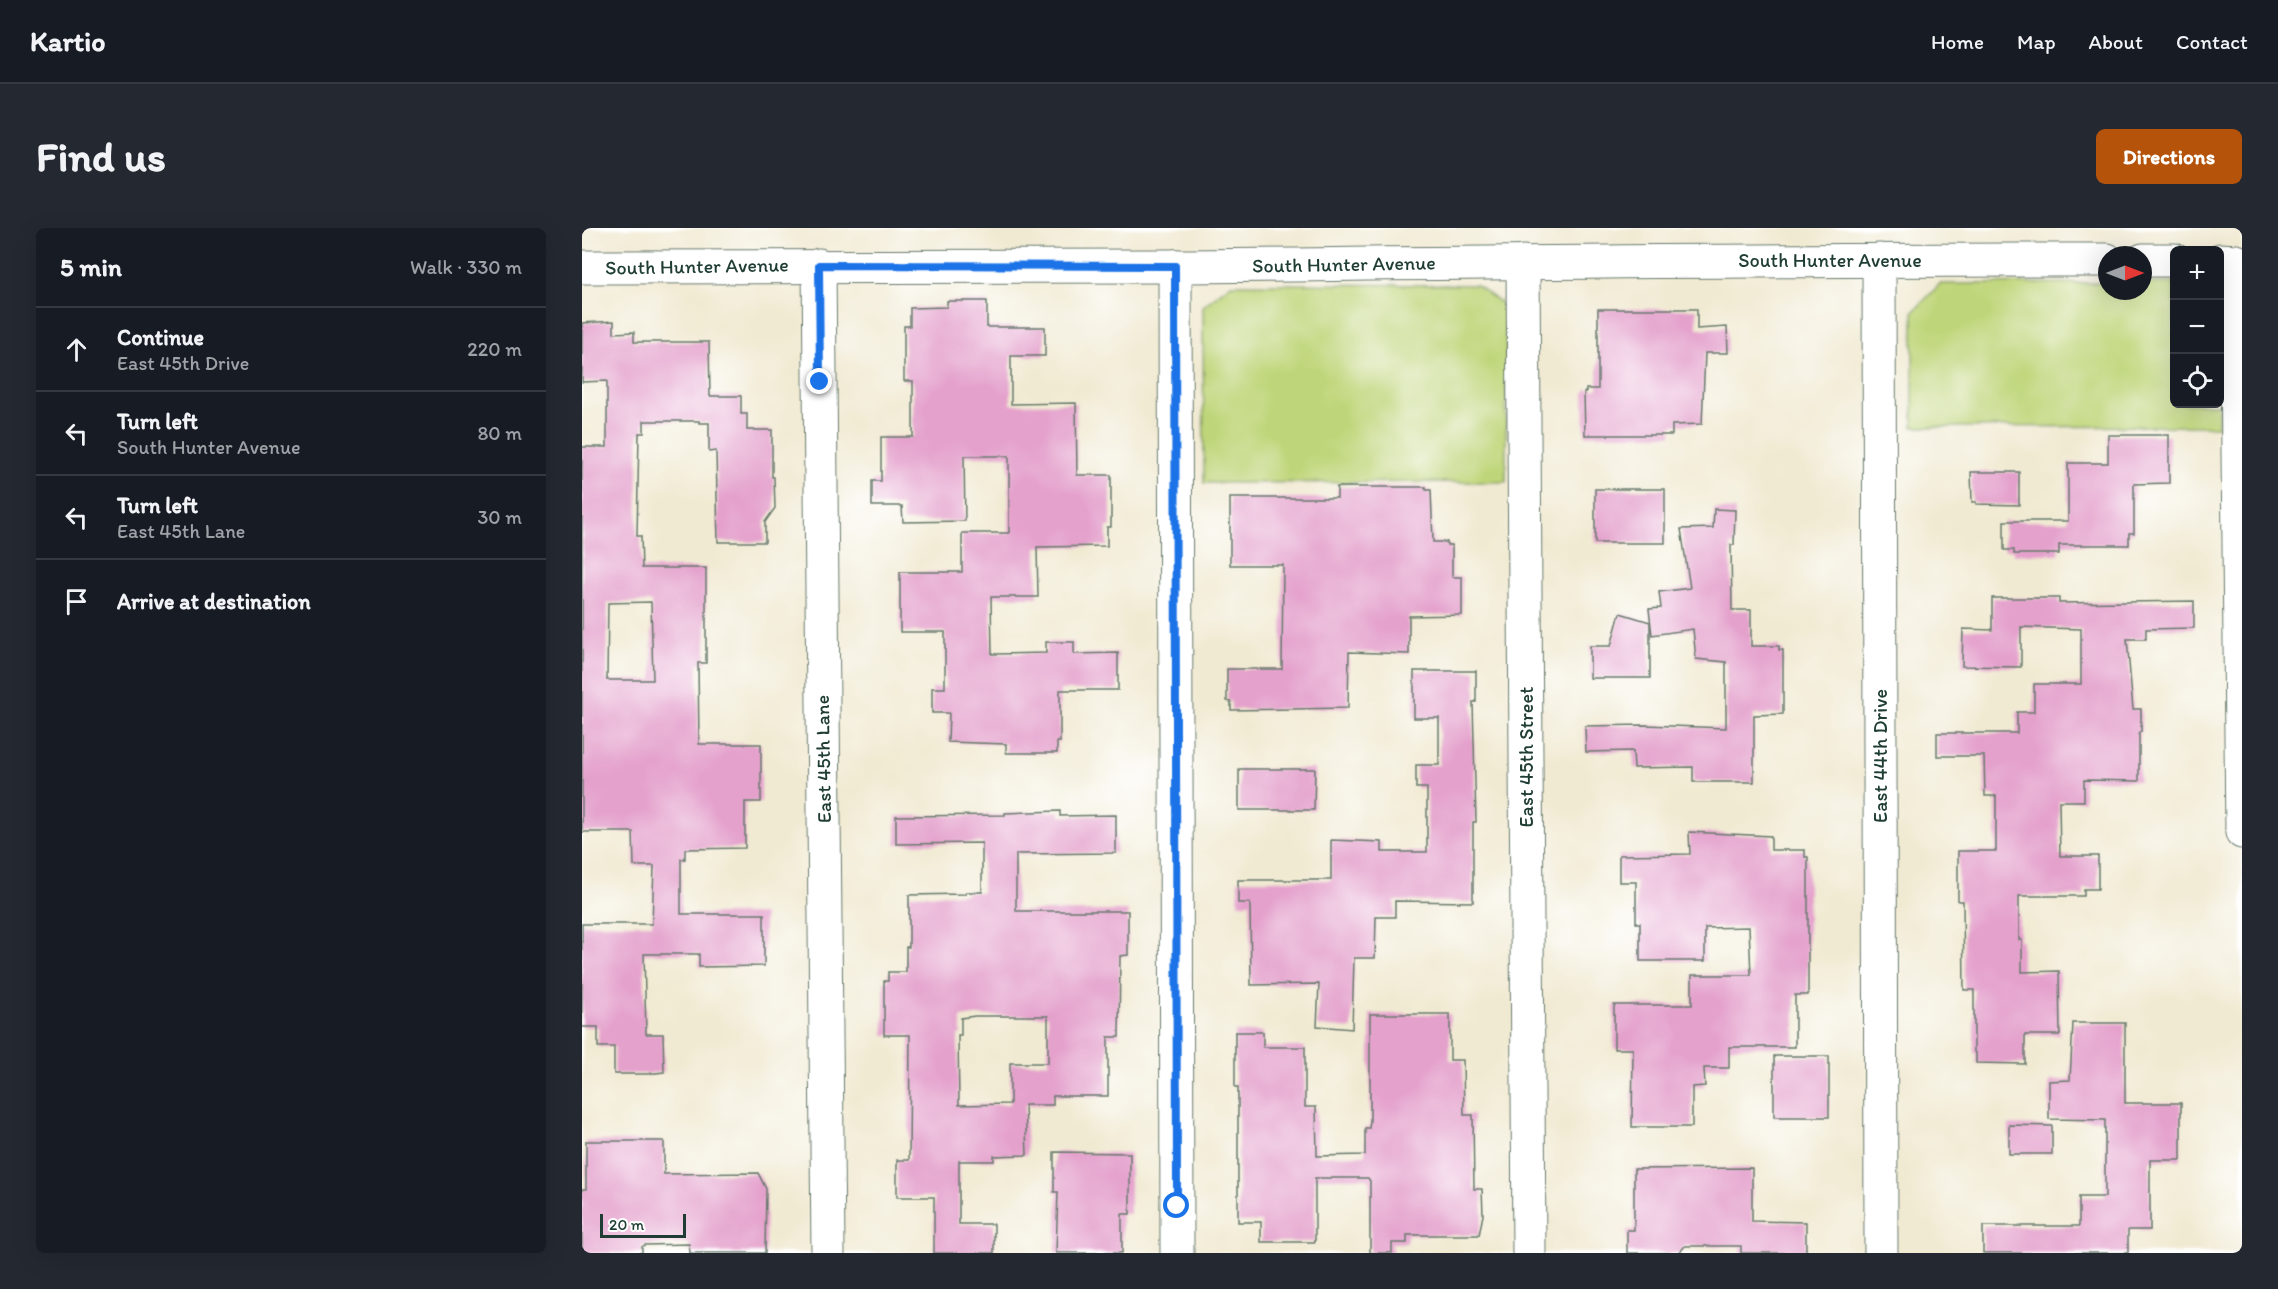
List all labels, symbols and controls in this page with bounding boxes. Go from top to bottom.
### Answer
text: Kartio [30,24,105,58]
text: Home [1931,29,1984,54]
text: Map [2017,29,2056,54]
text: About [2089,29,2143,54]
text: Contact [2176,29,2248,54]
button: Directions [2096,129,2242,184]
text: Find us [36,131,166,182]
north arrow [2098,246,2152,300]
map controls [2170,246,2224,408]
button: + [2170,246,2224,300]
street label: South Hunter Avenue [1738,248,1922,272]
street label: South Hunter Avenue [1252,250,1436,278]
text: 5 min [60,251,122,283]
street label: South Hunter Avenue [605,252,789,280]
text: Walk · 330 m [410,255,522,279]
button: − [2170,300,2224,354]
text: Continue [117,324,204,351]
icon: ahead [60,333,93,366]
text: 220 m [467,337,522,361]
text: East 45th Drive [117,351,249,375]
button: locate [2170,354,2224,408]
route end [806,368,832,394]
text: Turn left [117,408,198,435]
icon: left [60,417,93,450]
text: 80 m [477,421,522,445]
text: South Hunter Avenue [117,435,301,459]
text: Turn left [117,492,198,519]
icon: left [60,501,93,534]
text: 30 m [477,505,522,529]
text: East 45th Lane [117,519,245,543]
icon: arrive [60,585,93,618]
text: Arrive at destination [117,588,311,615]
street label: East 45th Street [1514,687,1538,827]
street label: East 44th Drive [1868,689,1892,823]
street label: East 45th Lane [810,695,836,823]
route start [1163,1192,1189,1218]
scale bar [600,1211,686,1238]
text: 20 m [609,1215,644,1234]

